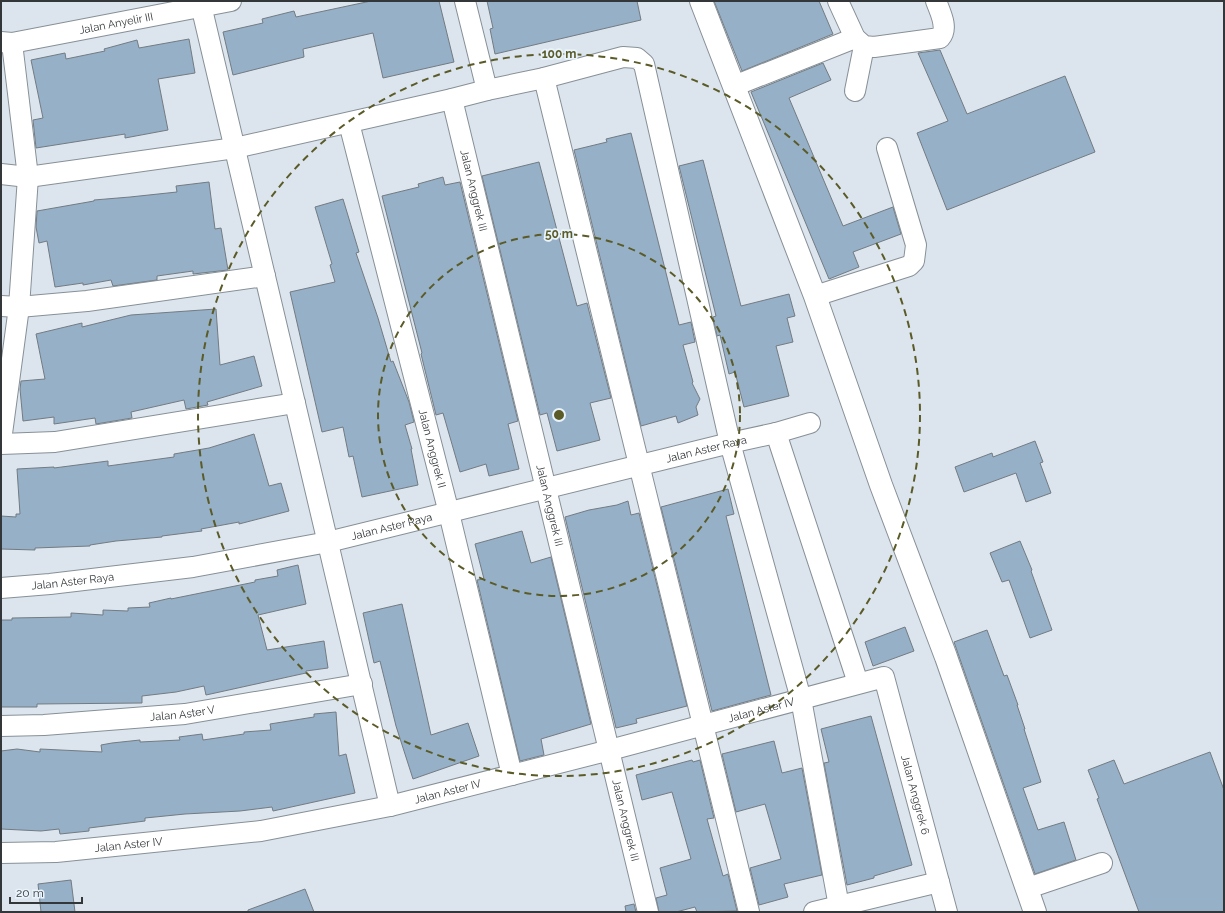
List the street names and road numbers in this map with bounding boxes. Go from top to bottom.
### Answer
street label: Jalan Anyelir III [78,10,154,37]
street label: Jalan Anggrek III [457,148,490,233]
street label: Jalan Anggrek II [416,408,448,489]
street label: Jalan Aster Raya [664,434,748,466]
street label: Jalan Anggrek III [533,463,566,548]
street label: Jalan Aster Raya [350,511,434,543]
street label: Jalan Aster Raya [31,570,115,592]
street label: Jalan Aster IV [727,695,797,725]
street label: Jalan Aster V [150,703,217,724]
street label: Jalan Anggrek 6 [898,754,932,837]
street label: Jalan Aster IV [413,777,483,807]
street label: Jalan Anggrek III [609,778,642,863]
street label: Jalan Aster IV [94,835,164,855]

